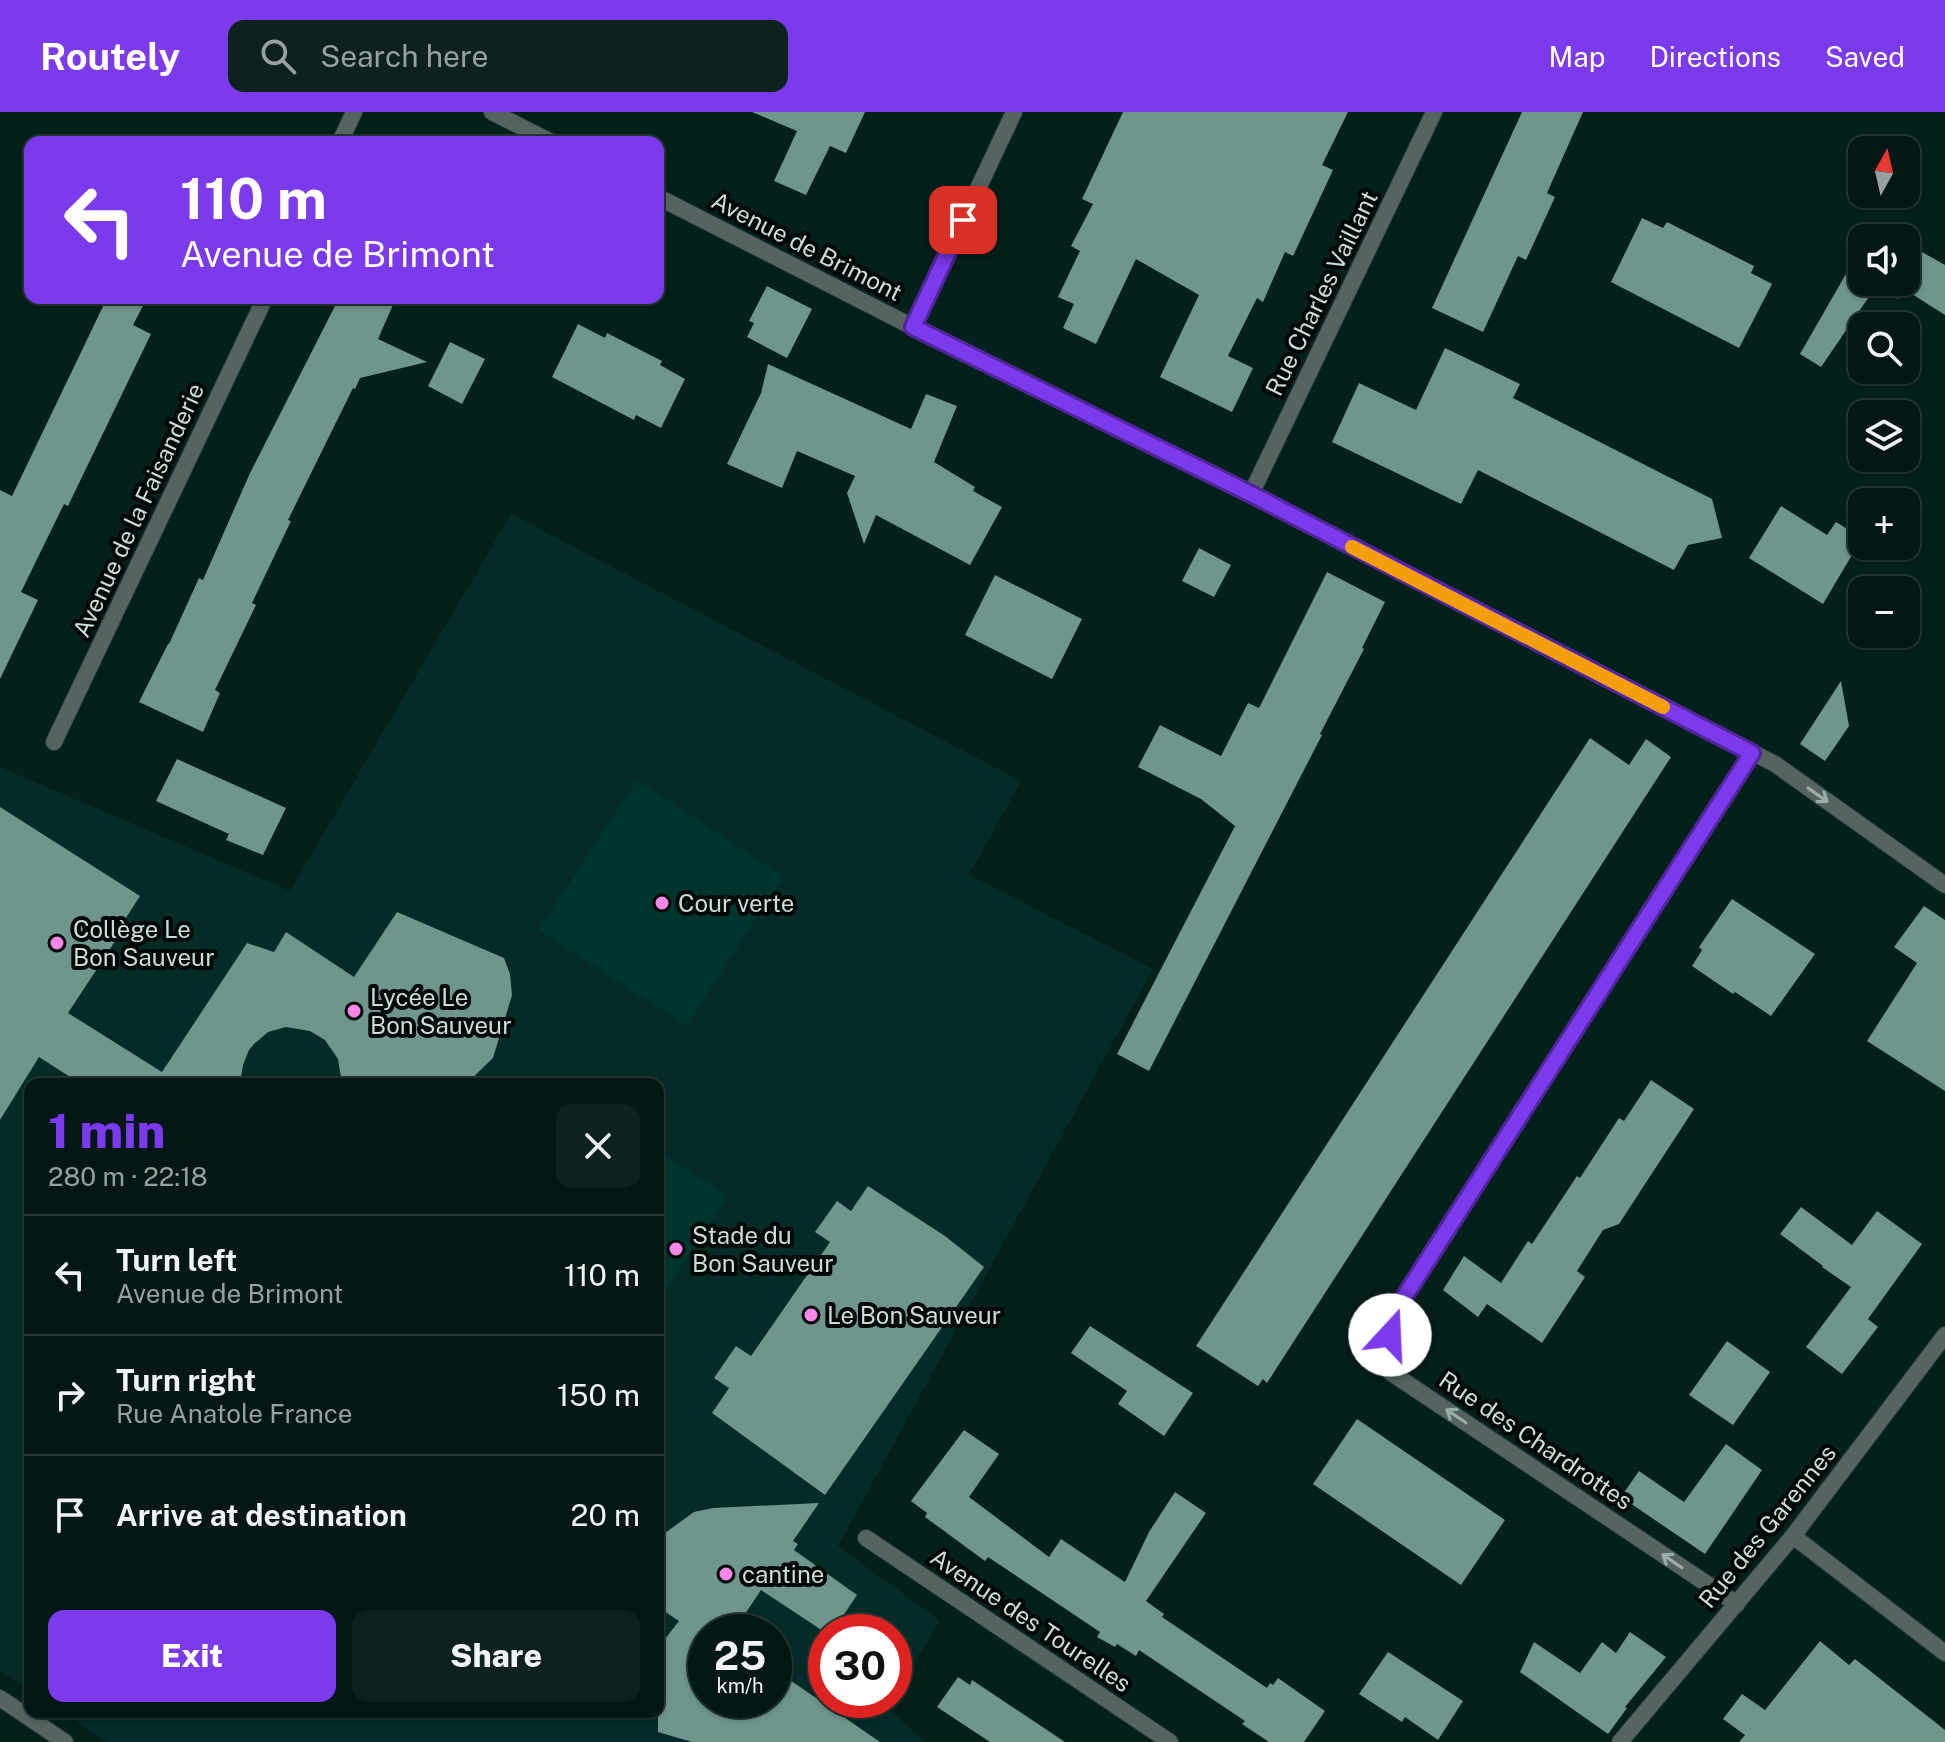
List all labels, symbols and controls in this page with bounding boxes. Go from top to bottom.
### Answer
search box [228,20,788,92]
text: Routely [40,34,180,79]
icon: search [256,34,300,78]
text: Search here [320,38,489,74]
text: Map [1549,40,1605,73]
text: Directions [1649,40,1781,73]
text: Saved [1825,40,1905,73]
north arrow [1848,136,1920,208]
map controls [1848,136,1920,648]
text: 110 m [180,166,327,232]
icon: left [48,168,152,272]
street label: Avenue de Brimont [707,186,907,306]
pin [929,186,997,254]
street label: Rue Charles Vaillant [1259,186,1383,400]
icon: arrive [941,198,985,242]
button: sound [1848,224,1920,296]
text: Avenue de Brimont [180,233,495,275]
button: search [1848,312,1920,384]
street label: Avenue de la Faisanderie [67,379,209,641]
button: layers [1848,400,1920,472]
button: + [1848,488,1920,560]
button: − [1848,576,1920,648]
one-way arrow [1806,787,1828,803]
place label: Cour verte [678,889,794,917]
marker: Cour verte [653,894,671,912]
place label: Collège Le Bon Sauveur [73,915,215,971]
marker: Collège Le Bon Sauveur [48,934,66,952]
place label: Lycée Le Bon Sauveur [370,983,512,1039]
marker: Lycée Le Bon Sauveur [345,1002,363,1020]
text: 1 min [48,1102,165,1159]
button: close [556,1104,640,1188]
text: 280 m · 22:18 [48,1161,208,1192]
place label: Stade du Bon Sauveur [692,1221,834,1277]
marker: Stade du Bon Sauveur [667,1240,685,1258]
text: Turn left [116,1242,237,1278]
icon: left [48,1253,92,1297]
text: 110 m [564,1257,640,1293]
text: Avenue de Brimont [116,1278,343,1309]
position arrow [1348,1293,1432,1377]
place label: Le Bon Sauveur [827,1301,1001,1329]
marker: Le Bon Sauveur [802,1306,820,1324]
text: Turn right [116,1362,256,1398]
street label: Rue des Chardrottes [1434,1365,1638,1515]
icon: right [48,1373,92,1417]
text: 150 m [557,1377,640,1413]
text: Rue Anatole France [116,1398,352,1429]
one-way arrow [1445,1408,1468,1424]
street label: Rue des Garennes [1693,1439,1841,1613]
icon: arrive [48,1493,92,1537]
text: Arrive at destination [116,1497,407,1533]
text: 20 m [571,1497,640,1533]
street label: Avenue des Tourelles [925,1542,1137,1698]
one-way arrow [1661,1553,1684,1569]
place label: cantine [742,1560,824,1588]
marker: cantine [717,1565,735,1583]
button: Exit [48,1610,336,1702]
button: Share [352,1610,640,1702]
speed limit sign: 30 [808,1614,912,1718]
text: 25 [714,1632,766,1679]
text: km/h [716,1674,764,1698]

